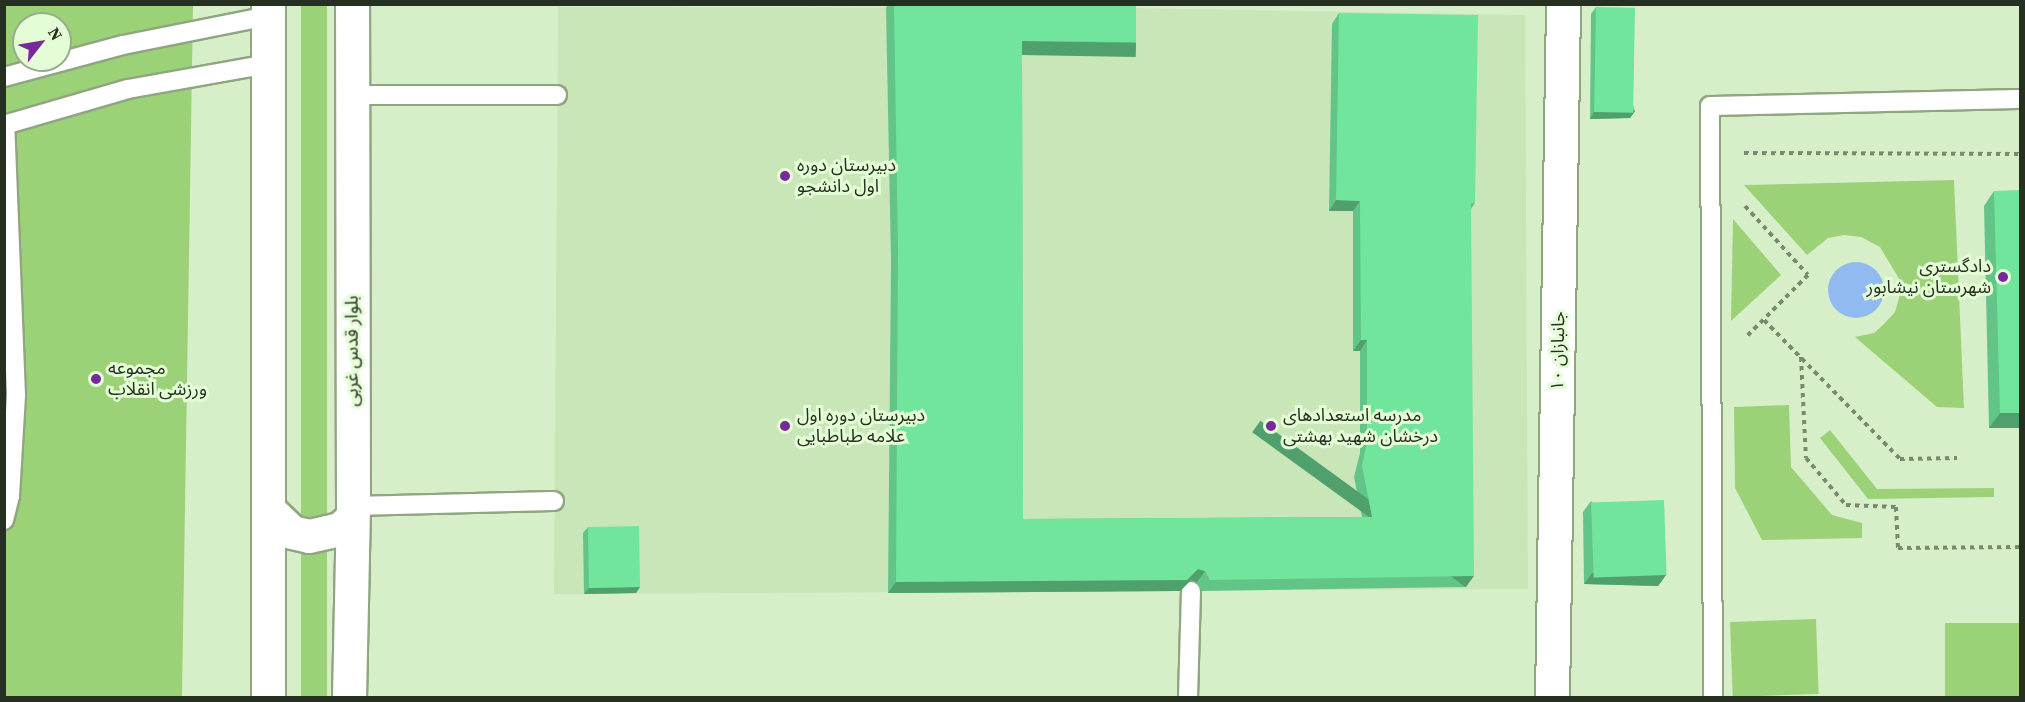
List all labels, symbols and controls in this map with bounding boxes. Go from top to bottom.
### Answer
north arrow [12,12,72,72]
text: N [43,23,68,44]
place label: دبیرستان دوره اول دانشجو [797,155,896,198]
marker: دبیرستان دوره اول دانشجو [778,169,792,183]
place label: دادگستری شهرستان نیشابور [1867,256,1991,298]
marker: دادگستری شهرستان نیشابور [1996,270,2010,284]
street label: بلوار قدس غربی [341,295,363,407]
street label: جانبازان ۱۰ [1547,311,1569,391]
place label: مجموعه ورزشی انقلاب [108,358,207,400]
marker: مجموعه ورزشی انقلاب [89,372,103,386]
place label: دبیرستان دوره اول علامه طباطبایی [797,405,925,448]
place label: مدرسه استعدادهای درخشان شهید بهشتی [1283,405,1438,448]
marker: دبیرستان دوره اول علامه طباطبایی [778,419,792,433]
marker: مدرسه استعدادهای درخشان شهید بهشتی [1264,419,1278,433]

